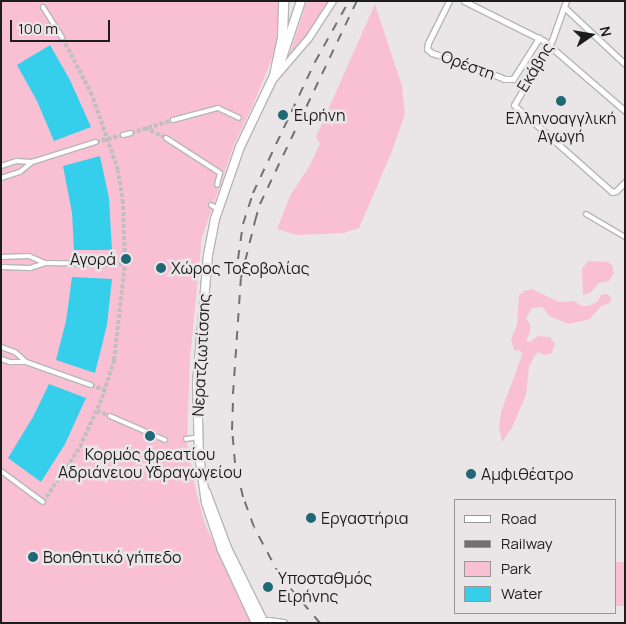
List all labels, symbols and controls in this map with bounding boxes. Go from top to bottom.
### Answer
scale bar [12,10,112,42]
north arrow [566,10,616,60]
text: 100 m [18,18,58,39]
text: N [596,24,616,39]
street label: Εκάβης [513,39,557,95]
street label: Ορέστη [438,46,498,84]
marker: Ελληνοαγγλική Αγωγή [555,95,567,107]
place label: Ειρήνη [294,105,346,125]
marker: Ειρήνη [276,108,290,122]
place label: Ελληνοαγγλική Αγωγή [506,108,616,146]
place label: Αγορά [70,249,116,269]
marker: Αγορά [120,253,132,265]
place label: Χώρος Τοξοβολίας [171,258,310,278]
marker: Χώρος Τοξοβολίας [155,262,167,274]
street label: Νερατζιωτίσσης [188,293,214,417]
marker: Κορμός φρεατίου Αδριάνειου Υδραγωγείου [144,430,156,442]
place label: Κορμός φρεατίου Αδριάνειου Υδραγωγείου [58,444,242,482]
place label: Αμφιθέατρο [481,464,574,484]
marker: Αμφιθέατρο [465,468,477,480]
legend [454,499,616,614]
place label: Εργαστήρια [321,508,409,528]
text: Road [501,508,537,529]
marker: Εργαστήρια [305,512,317,524]
text: Railway [501,533,553,554]
place label: Βοηθητικό γήπεδο [43,547,181,567]
marker: Βοηθητικό γήπεδο [27,551,39,563]
text: Park [501,558,531,579]
place label: Υποσταθμός Ειρήνης [278,568,372,606]
marker: Υποσταθμός Ειρήνης [262,581,274,593]
text: Water [501,583,543,604]

